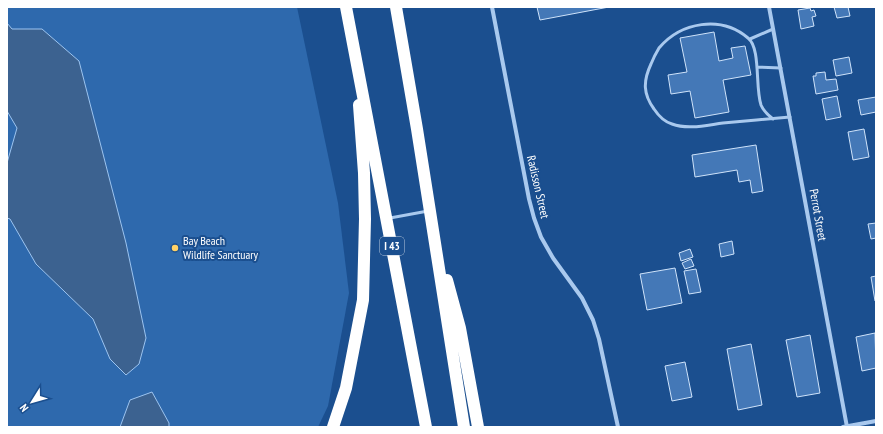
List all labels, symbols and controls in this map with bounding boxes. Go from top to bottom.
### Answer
street label: Radisson Street [524,154,553,221]
street label: Perrot Street [807,188,831,243]
place label: Bay Beach Wildlife Sanctuary [183,233,259,262]
road number: I 43 [380,237,404,255]
marker: Bay Beach Wildlife Sanctuary [170,243,180,253]
north arrow [12,382,52,422]
text: N [17,401,31,415]

